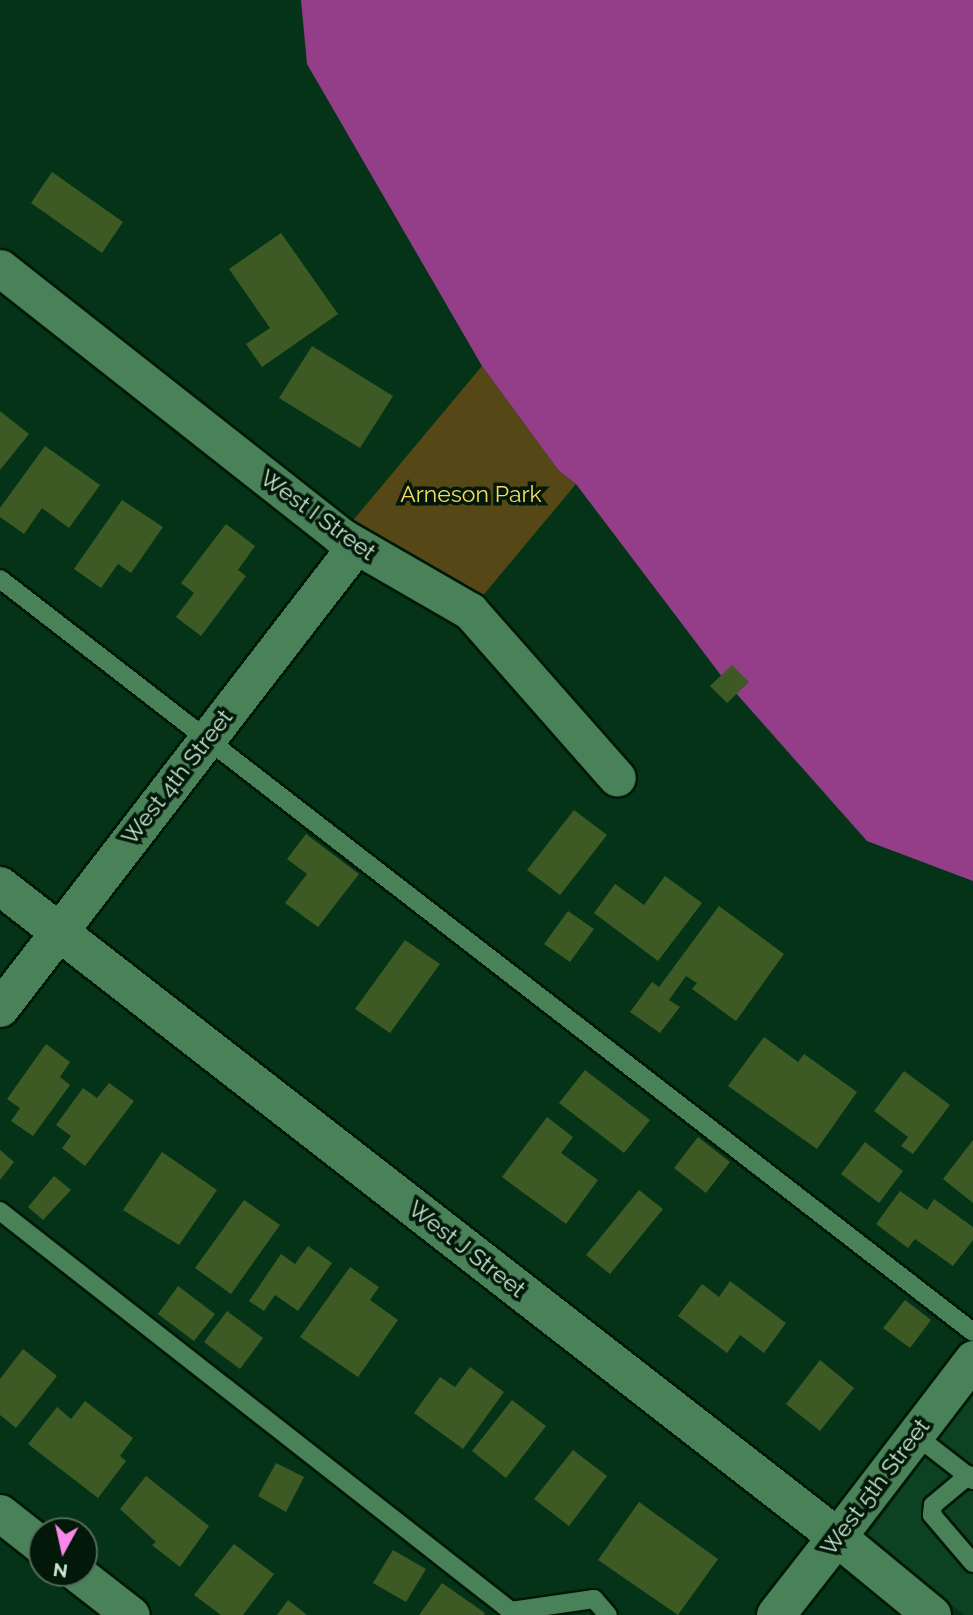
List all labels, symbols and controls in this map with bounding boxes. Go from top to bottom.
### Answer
street label: West I Street [255,464,381,566]
park label: Arneson Park [400,480,542,508]
street label: West 4th Street [116,704,238,850]
street label: West J Street [403,1195,531,1303]
street label: West 5th Street [815,1413,935,1561]
north arrow [28,1517,98,1587]
text: N [52,1559,69,1583]

